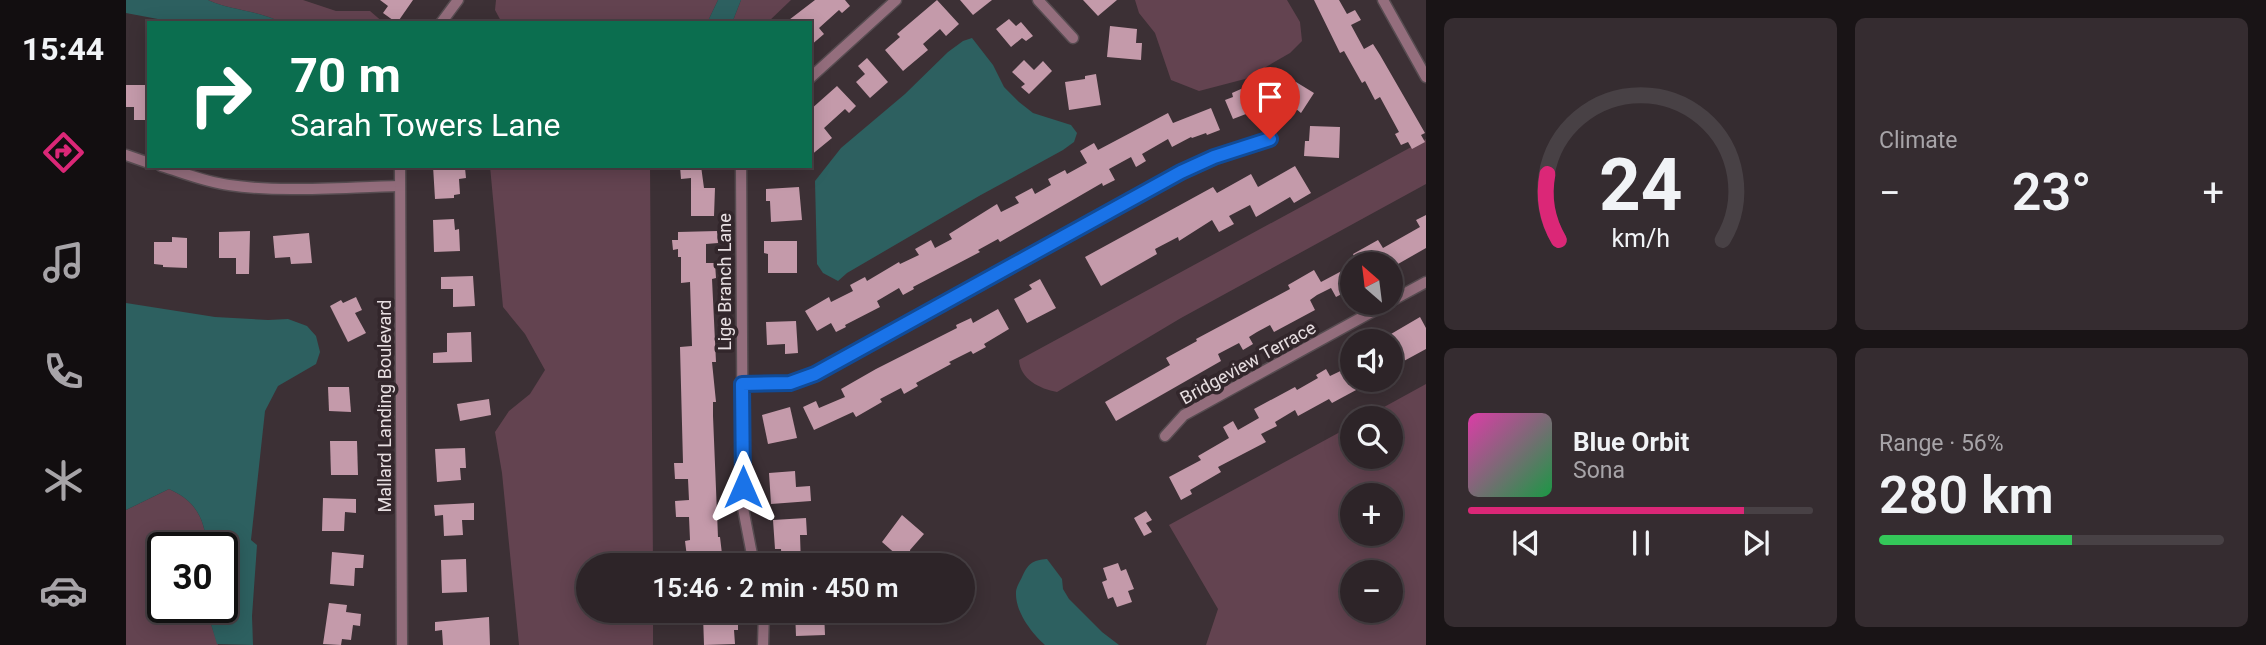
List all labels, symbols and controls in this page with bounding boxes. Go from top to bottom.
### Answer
text: 15:44 [22,30,104,68]
text: 70 m [290,47,401,104]
icon: right [175,49,266,140]
pin [1240,67,1300,139]
icon: arrive [1251,78,1289,116]
text: Sarah Towers Lane [290,106,560,144]
text: Climate [1879,127,1958,154]
icon: directions [39,128,88,177]
text: 24 [1599,142,1682,228]
text: 23° [2012,162,2091,223]
text: − [1879,171,1901,215]
text: + [2202,171,2224,215]
street label: Lige Branch Lane [714,213,735,351]
text: km/h [1611,224,1670,253]
icon: music [39,238,88,287]
north arrow [1340,252,1404,315]
map controls [1340,252,1403,623]
street label: Mallard Landing Boulevard [374,300,395,512]
street label: Bridgeview Terrace [1176,317,1319,409]
button: sound [1340,329,1403,392]
icon: phone [39,347,88,396]
button: search [1340,406,1403,469]
text: Blue Orbit [1573,427,1689,457]
text: Range · 56% [1879,430,2004,457]
position arrow [706,450,780,524]
icon: climate [39,456,88,505]
text: Sona [1573,457,1625,484]
text: 280 km [1879,465,2054,526]
button: + [1340,483,1403,546]
icon: previous [1507,524,1545,562]
icon: pause [1622,524,1660,562]
icon: next [1737,524,1775,562]
speed limit sign: 30 [147,532,238,623]
button: − [1340,560,1403,623]
icon: car [39,566,88,615]
text: 15:46 · 2 min · 450 m [652,573,899,603]

